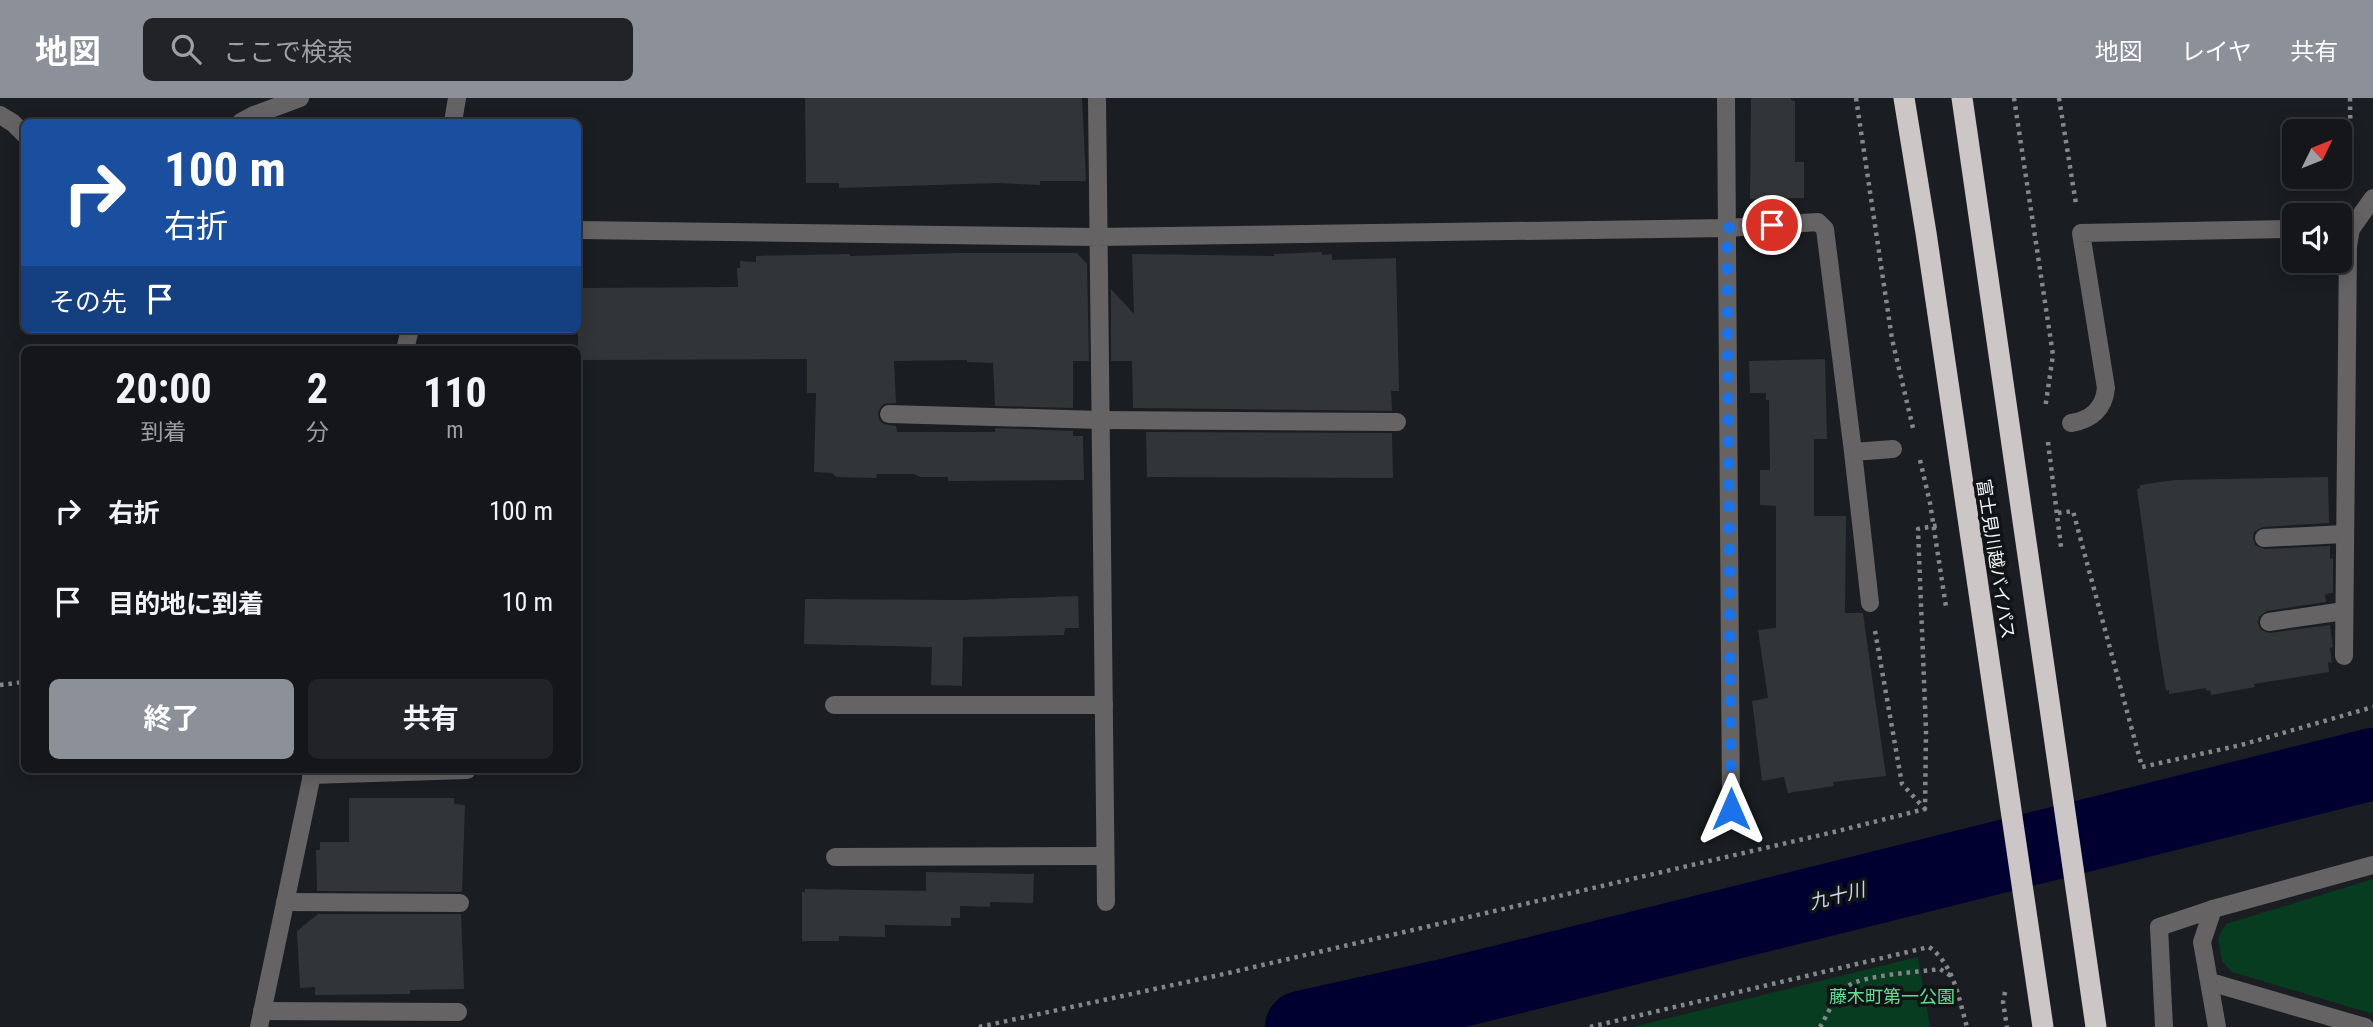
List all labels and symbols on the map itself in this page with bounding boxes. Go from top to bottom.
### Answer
north arrow [2282,119,2352,189]
pin [1742,195,1802,255]
street label: 富士見川越バイパス [1973,478,2019,640]
position arrow [1694,772,1768,846]
water label: 九十川 [1807,877,1869,914]
park label: 藤木町第一公園 [1829,986,1955,1007]

